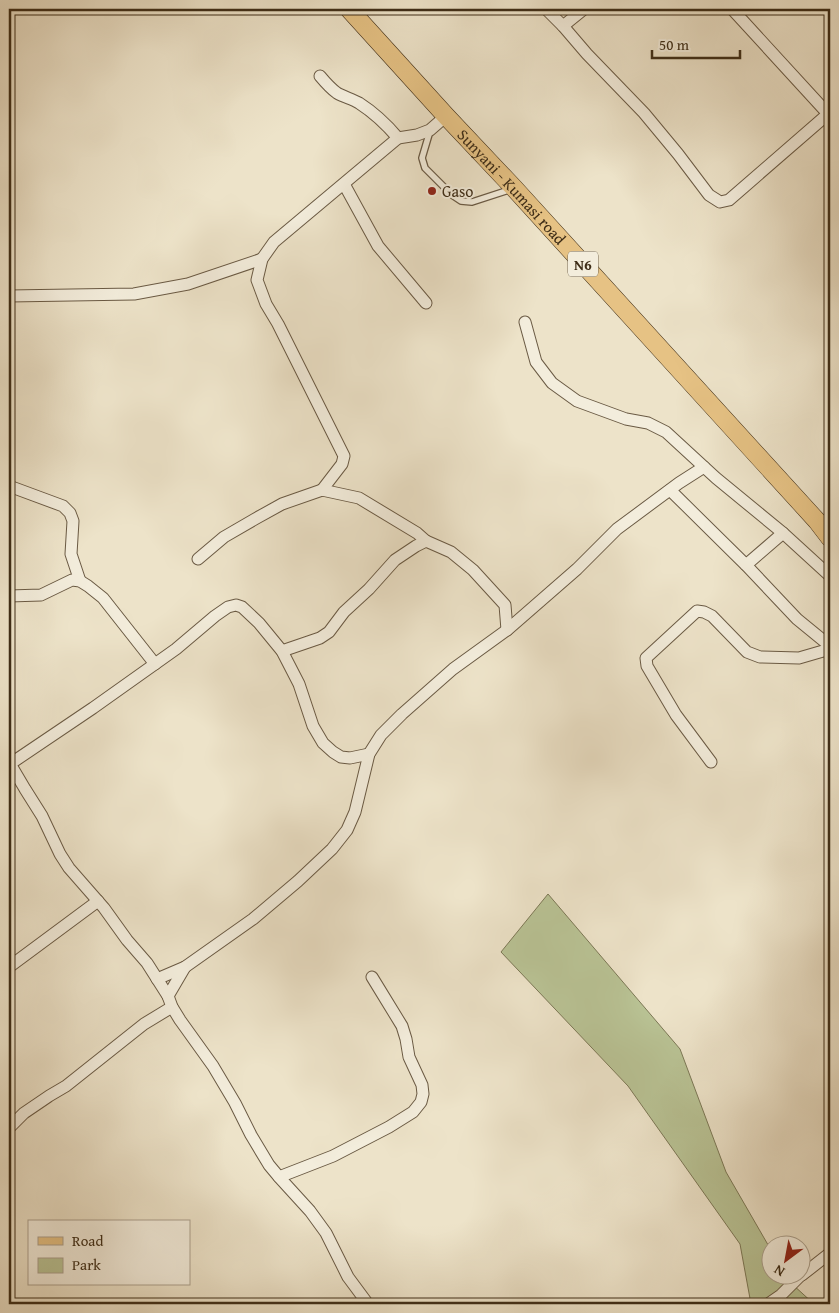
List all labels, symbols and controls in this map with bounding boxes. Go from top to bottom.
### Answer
scale bar [652,28,739,60]
text: 50 m [659,34,690,55]
street label: Sunyani - Kumasi road [452,123,572,250]
place label: Gaso [442,179,474,203]
marker: Gaso [426,185,438,197]
road number: N6 [568,252,598,276]
legend [28,1220,190,1286]
text: Road [72,1230,103,1251]
north arrow [762,1236,812,1286]
text: Park [72,1254,101,1275]
text: N [769,1260,788,1282]

